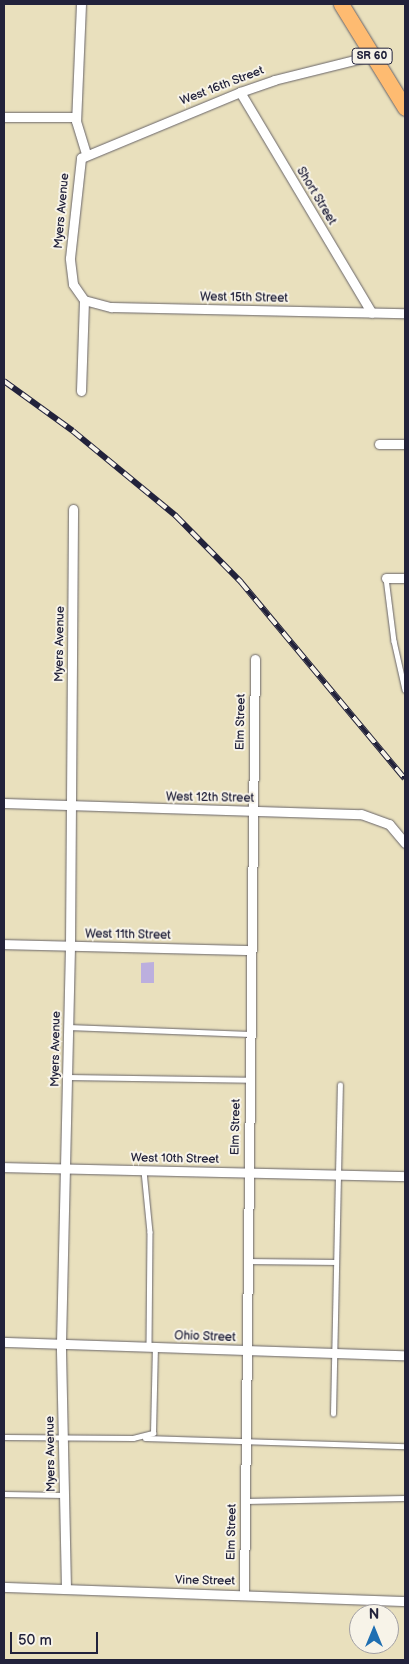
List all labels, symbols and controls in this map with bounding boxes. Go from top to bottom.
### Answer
road number: SR 60 [351,48,393,64]
street label: West 16th Street [178,63,266,109]
street label: Short Street [293,164,339,228]
street label: Myers Avenue [52,173,72,249]
street label: West 15th Street [200,290,288,306]
street label: Myers Avenue [52,606,68,682]
street label: Elm Street [233,694,249,750]
street label: West 12th Street [166,790,254,806]
street label: West 11th Street [85,927,171,943]
street label: Myers Avenue [48,1011,64,1087]
street label: Elm Street [228,1099,244,1155]
street label: West 10th Street [131,1151,219,1167]
street label: Ohio Street [174,1329,236,1345]
street label: Myers Avenue [43,1416,59,1492]
street label: Elm Street [224,1504,240,1560]
street label: Vine Street [175,1573,235,1589]
north arrow [349,1604,399,1654]
text: N [369,1606,379,1623]
scale bar [12,1622,100,1654]
text: 50 m [18,1631,52,1650]

